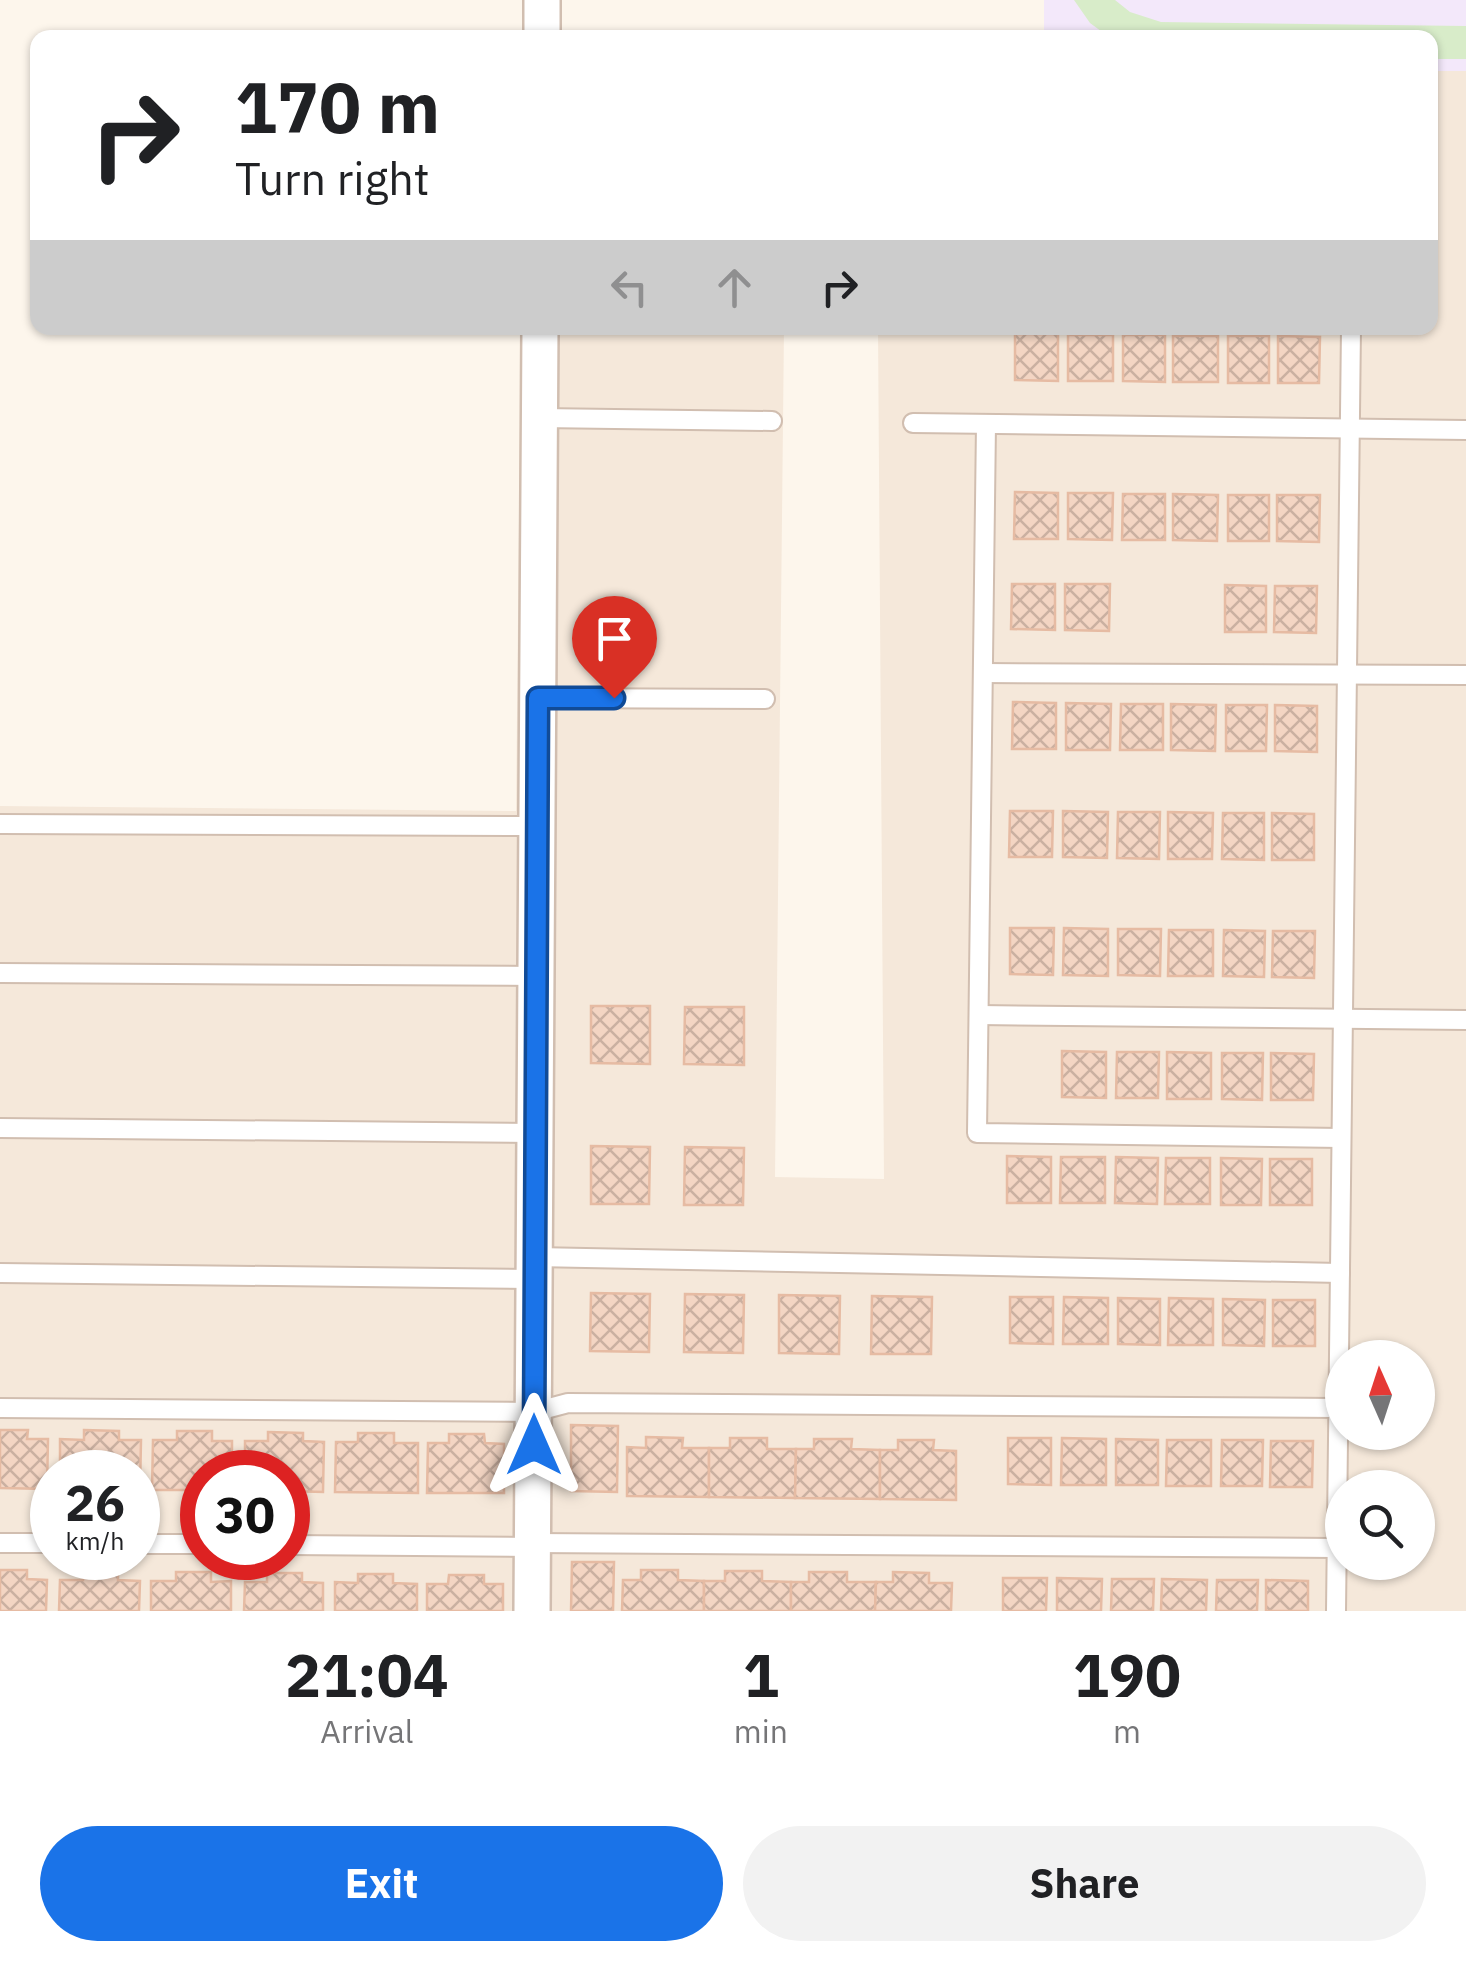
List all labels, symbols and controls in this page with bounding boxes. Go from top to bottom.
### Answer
text: 170 m [235,61,440,152]
icon: right [70,70,200,200]
text: Turn right [235,149,430,207]
icon: left [602,260,657,315]
icon: ahead [707,260,762,315]
icon: right [812,260,867,315]
pin [572,596,657,699]
icon: arrive [587,611,642,666]
north arrow [1325,1340,1435,1450]
map controls [1325,1340,1435,1580]
position arrow [482,1393,586,1497]
speed limit sign: 30 [180,1450,310,1580]
text: 26 [65,1470,125,1535]
button: search [1325,1470,1435,1580]
text: km/h [66,1524,124,1557]
text: 21:04 [285,1635,449,1714]
text: 1 [743,1635,779,1714]
text: 190 [1073,1635,1181,1714]
text: Arrival [320,1710,414,1752]
text: min [734,1710,788,1752]
text: m [1113,1710,1141,1752]
button: Exit [40,1826,723,1941]
button: Share [743,1826,1426,1941]

